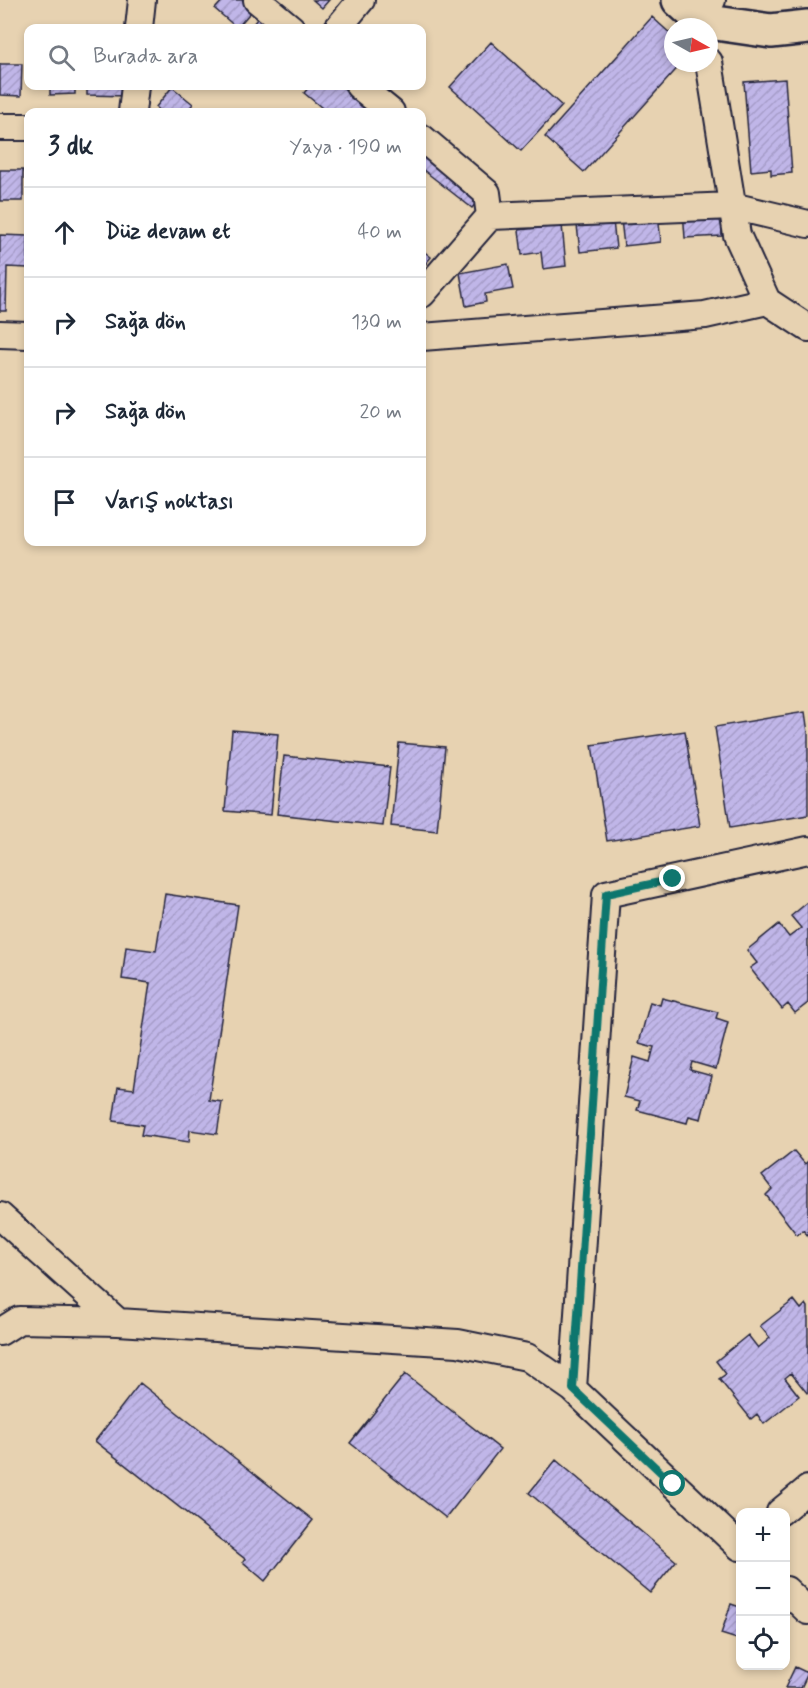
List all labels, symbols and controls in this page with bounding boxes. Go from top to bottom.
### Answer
north arrow [664,18,718,72]
search box [24,24,426,90]
icon: search [45,41,78,74]
text: Burada ara [93,43,198,71]
text: 3 dk [48,130,93,164]
text: Yaya · 190 m [289,134,402,161]
icon: ahead [48,216,81,249]
text: Düz devam et [105,218,230,246]
text: 40 m [358,219,402,246]
icon: right [48,306,81,339]
text: Sağa dön [105,308,186,336]
text: 130 m [351,309,402,336]
icon: right [48,396,81,429]
text: Sağa dön [105,398,186,426]
text: 20 m [359,399,402,426]
icon: arrive [48,486,81,519]
text: Varış noktası [105,488,234,516]
route end [659,865,685,891]
route start [659,1470,685,1496]
map controls [736,1508,790,1670]
button: + [736,1508,790,1562]
button: − [736,1562,790,1616]
button: locate [736,1616,790,1670]

